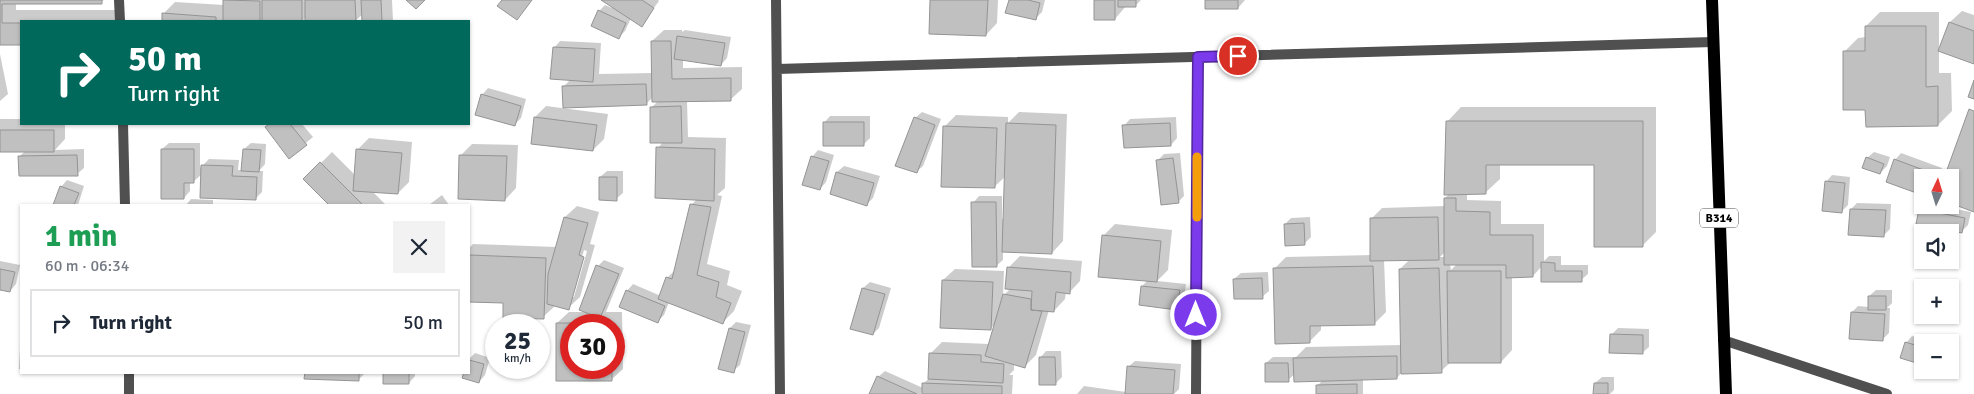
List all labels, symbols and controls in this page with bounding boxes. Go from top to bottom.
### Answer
pin [1217,35,1259,77]
text: 50 m [128,37,202,80]
icon: right [45,40,110,105]
icon: arrive [1224,42,1252,70]
text: Turn right [128,80,220,107]
north arrow [1914,169,1959,214]
map controls [1914,169,1959,379]
road number: B314 [1700,208,1738,228]
text: 1 min [45,218,117,255]
button: close [393,221,445,273]
button: sound [1914,224,1959,269]
text: 60 m · 06:34 [45,256,129,276]
button: + [1914,279,1959,324]
position arrow [1169,288,1221,340]
icon: right [47,309,75,337]
text: Turn right [90,311,172,335]
text: 50 m [403,311,443,335]
speed limit sign: 30 [560,314,625,379]
text: 25 [504,325,531,356]
button: − [1914,334,1959,379]
text: km/h [504,351,531,366]

